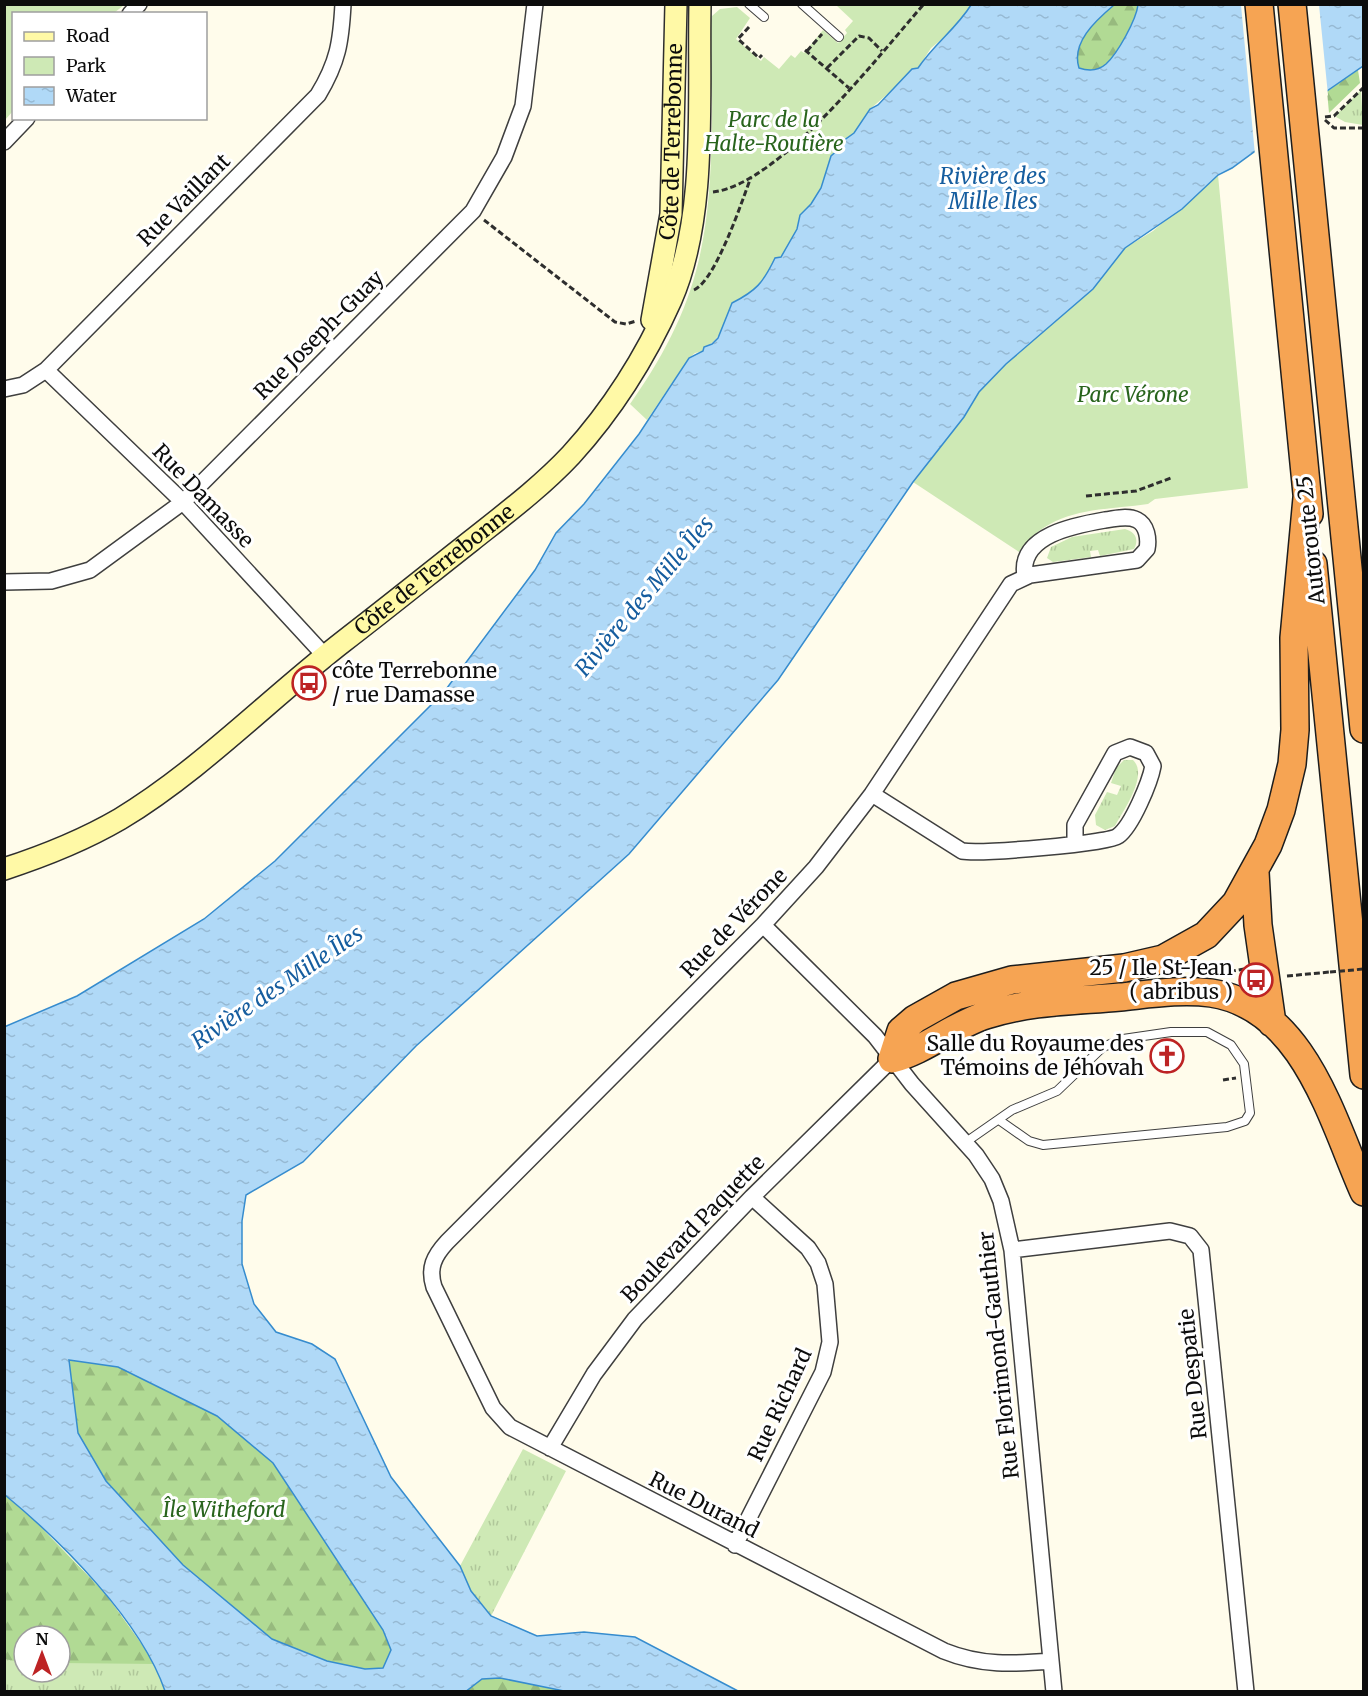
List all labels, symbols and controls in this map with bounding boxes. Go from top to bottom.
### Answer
legend [12,12,207,120]
text: Road [66,24,110,47]
street label: Côte de Terrebonne [653,43,688,242]
text: Park [66,54,107,77]
text: Water [65,84,117,107]
park label: Parc de la Halte-Routière [703,106,844,157]
street label: Rue Vaillant [132,148,236,252]
water label: Rivière des Mille Îles [940,162,1046,215]
street label: Rue Joseph-Guay [248,264,390,405]
park label: Parc Vérone [1077,381,1189,408]
street label: Rue Damasse [147,438,260,553]
street label: Autoroute 25 [1290,474,1331,607]
street label: Côte de Terrebonne [349,498,520,641]
water label: Rivière des Mille Îles [568,509,719,682]
place label: côte Terrebonne / rue Damasse [332,657,497,708]
bus stop icon: côte Terrebonne / rue Damasse [291,665,327,701]
street label: Rue de Vérone [675,862,793,983]
water label: Rivière des Mille Îles [185,918,368,1055]
place label: 25 / Ile St-Jean ( abribus ) [1089,954,1233,1005]
bus stop icon: 25 / Ile St-Jean ( abribus ) [1238,962,1274,998]
place label: Salle du Royaume des Témoins de Jéhovah [926,1030,1144,1081]
church icon: Salle du Royaume des Témoins de Jéhovah [1149,1038,1185,1074]
street label: Boulevard Paquette [615,1149,770,1308]
street label: Rue Florimond-Gauthier [972,1230,1025,1480]
street label: Rue Despatie [1172,1307,1213,1441]
street label: Rue Richard [742,1344,818,1466]
street label: Rue Durand [645,1465,764,1544]
park label: Île Witheford [163,1496,285,1523]
north arrow [12,1624,72,1684]
text: N [36,1629,49,1649]

